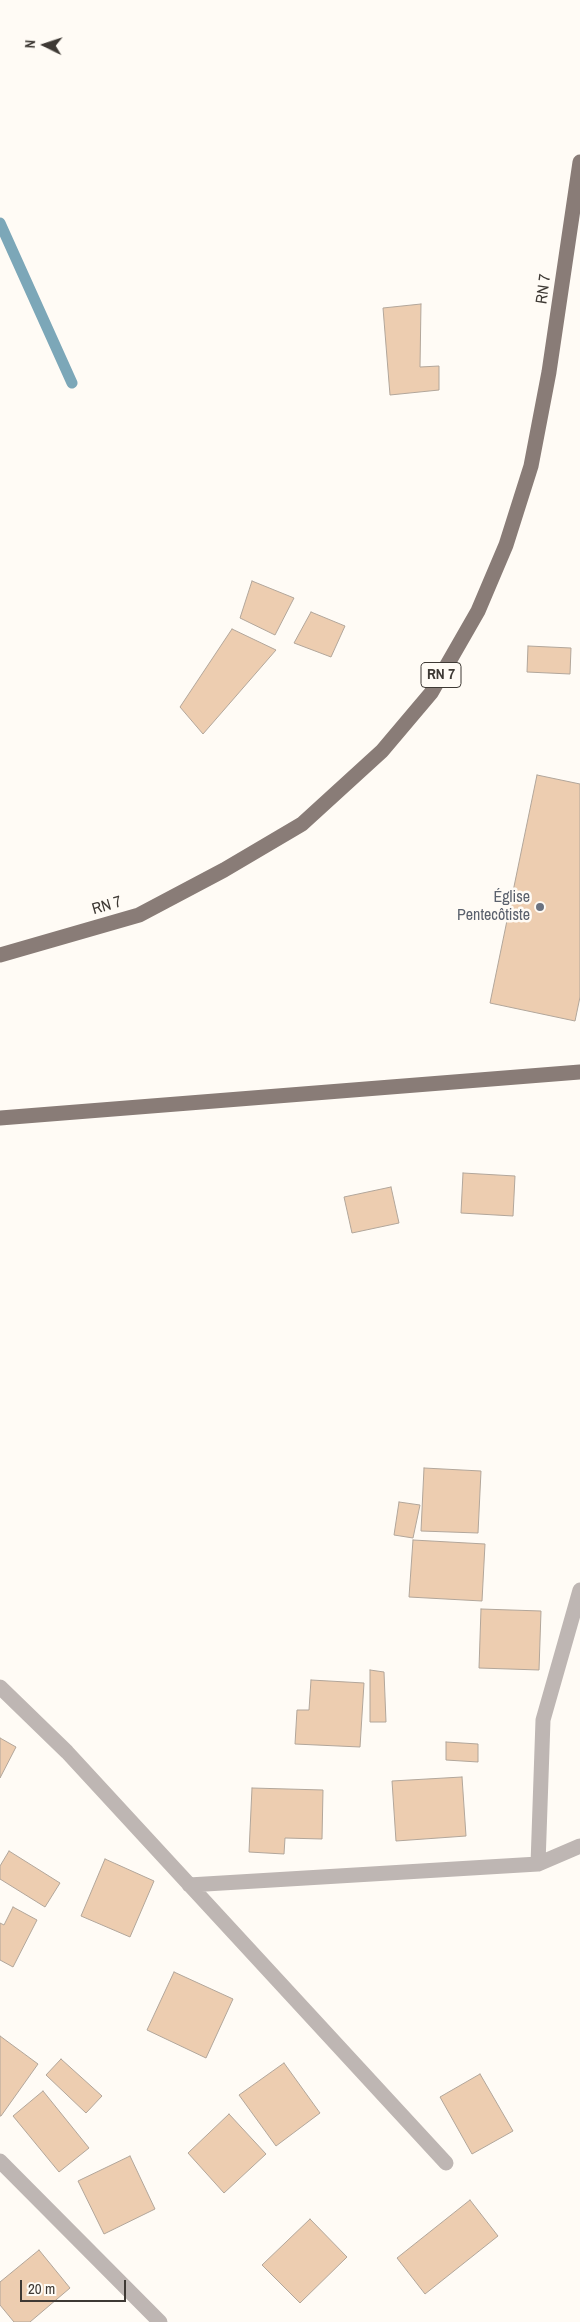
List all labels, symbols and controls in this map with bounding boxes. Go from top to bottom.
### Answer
north arrow [20,20,70,70]
text: N [21,39,39,49]
street label: RN 7 [532,273,556,305]
road number: RN 7 [421,662,461,688]
place label: Église Pentecôtiste [457,888,530,926]
street label: RN 7 [90,893,124,919]
marker: Église Pentecôtiste [534,901,546,913]
scale bar [22,2270,129,2302]
text: 20 m [28,2278,55,2299]

